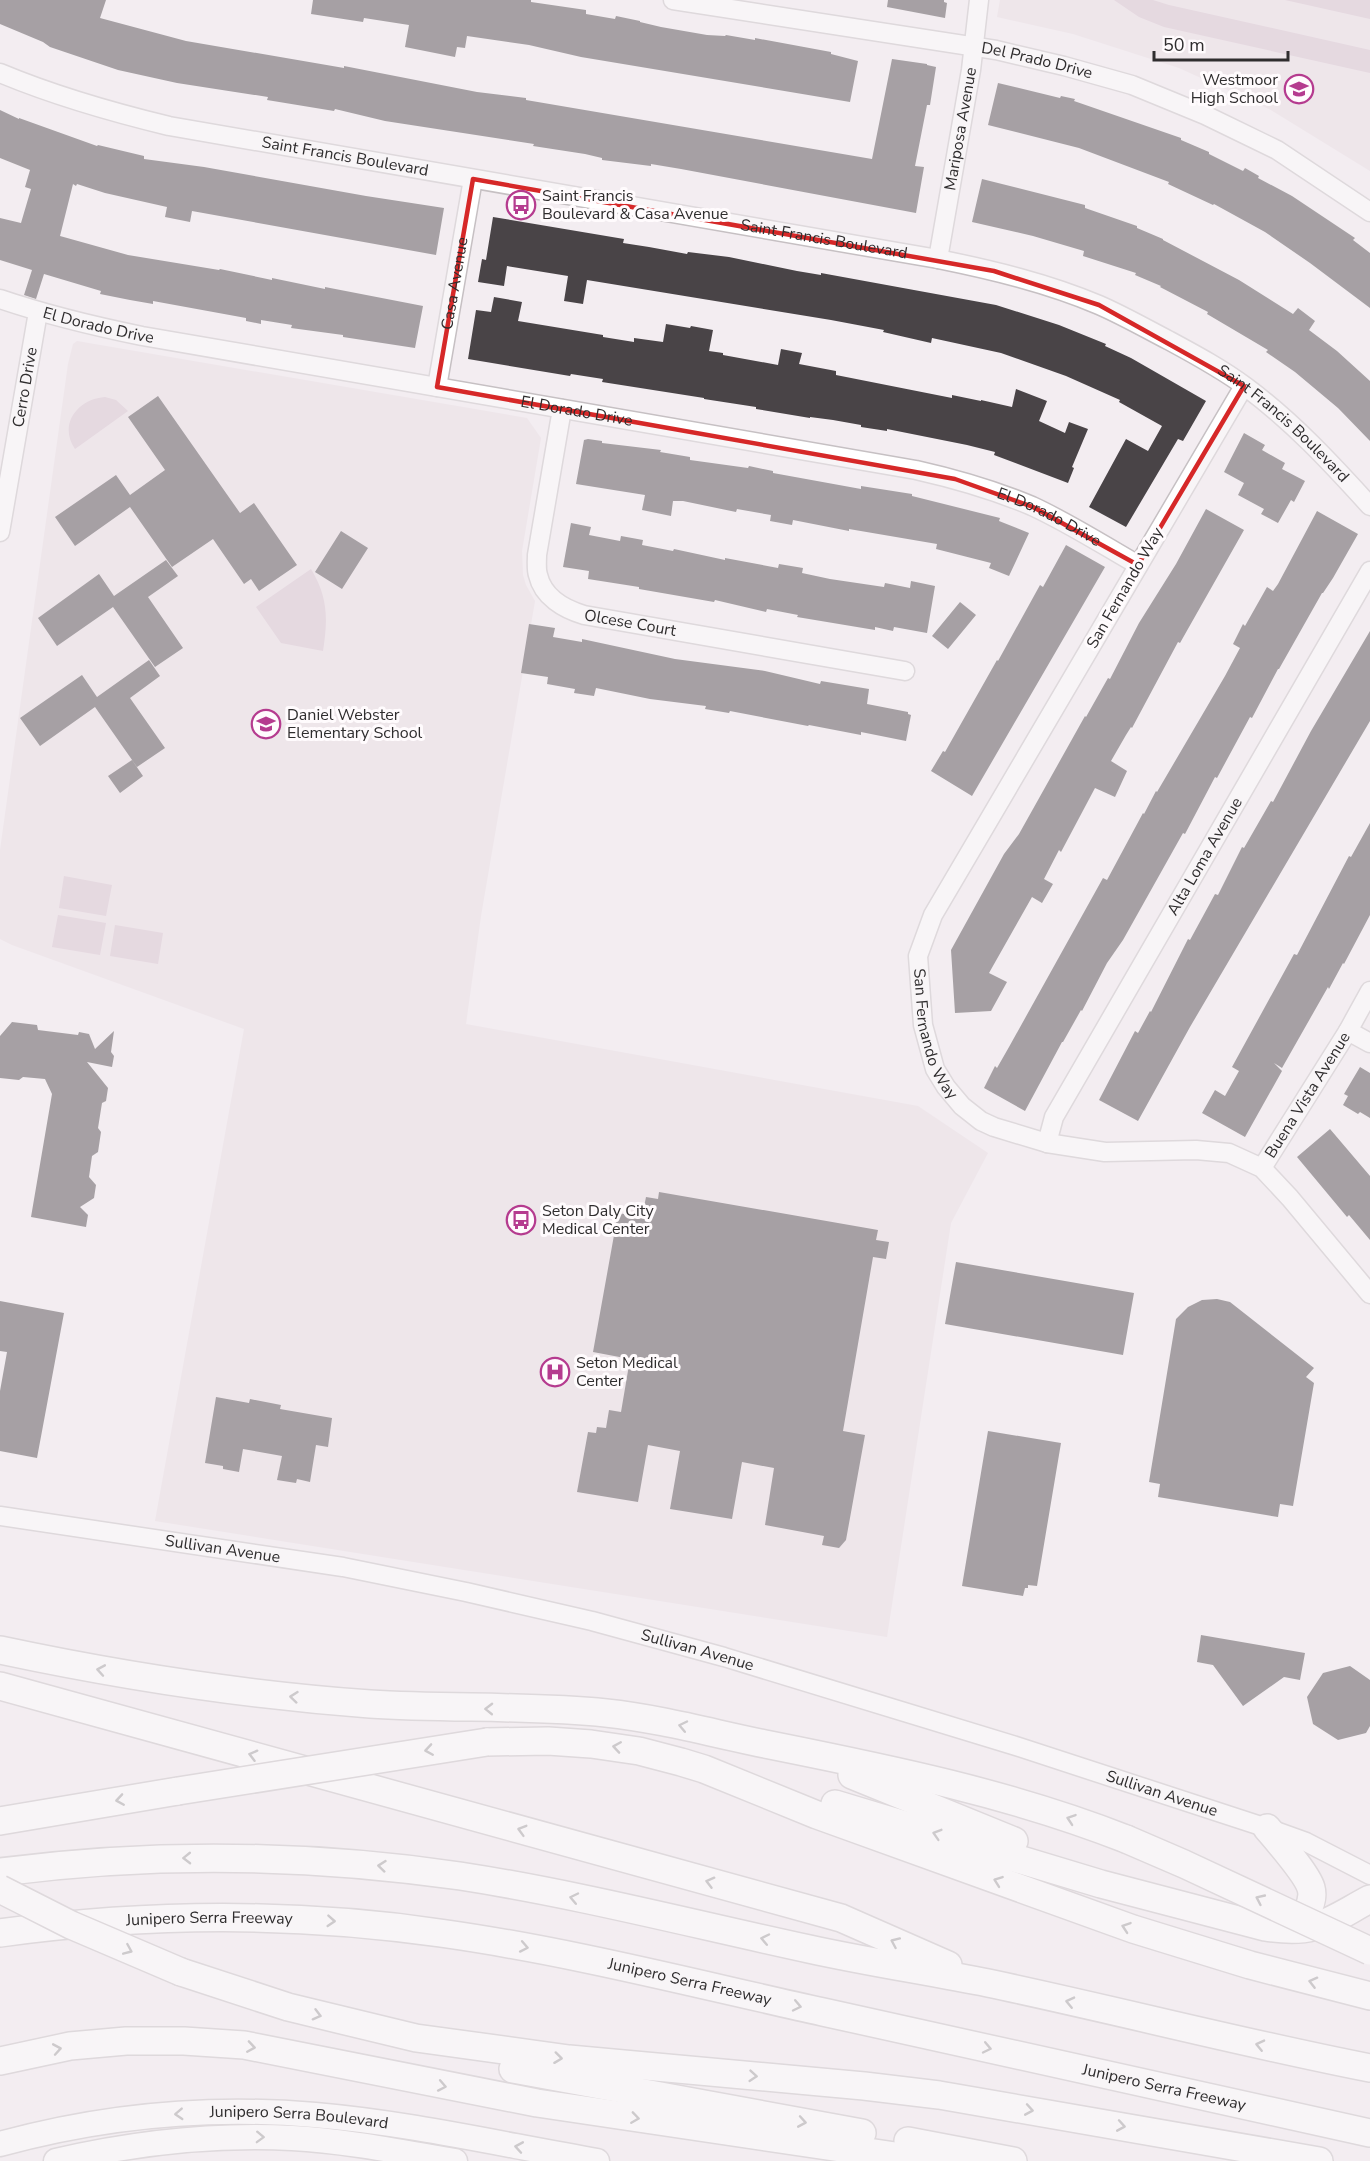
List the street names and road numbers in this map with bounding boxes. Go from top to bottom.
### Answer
street label: Del Prado Drive [980,37,1095,84]
street label: Mariposa Avenue [939,66,982,192]
street label: Saint Francis Boulevard [260,131,430,182]
street label: Saint Francis Boulevard [739,214,909,265]
street label: Casa Avenue [436,235,474,332]
street label: El Dorado Drive [40,302,156,349]
street label: Cerro Drive [7,345,43,429]
street label: Saint Francis Boulevard [1213,360,1354,487]
street label: El Dorado Drive [519,391,634,432]
street label: El Dorado Drive [994,482,1105,552]
street label: San Fernando Way [1081,523,1169,653]
street label: Olcese Court [583,604,678,642]
street label: Alta Loma Avenue [1162,793,1248,919]
street label: San Fernando Way [908,968,963,1105]
street label: Buena Vista Avenue [1260,1028,1356,1162]
street label: Sullivan Avenue [163,1530,282,1569]
street label: Sullivan Avenue [639,1624,757,1676]
street label: Sullivan Avenue [1103,1765,1220,1822]
street label: Junipero Serra Freeway [124,1907,294,1932]
street label: Junipero Serra Freeway [605,1953,774,2011]
street label: Junipero Serra Freeway [1079,2058,1249,2116]
street label: Junipero Serra Boulevard [208,2101,390,2135]

